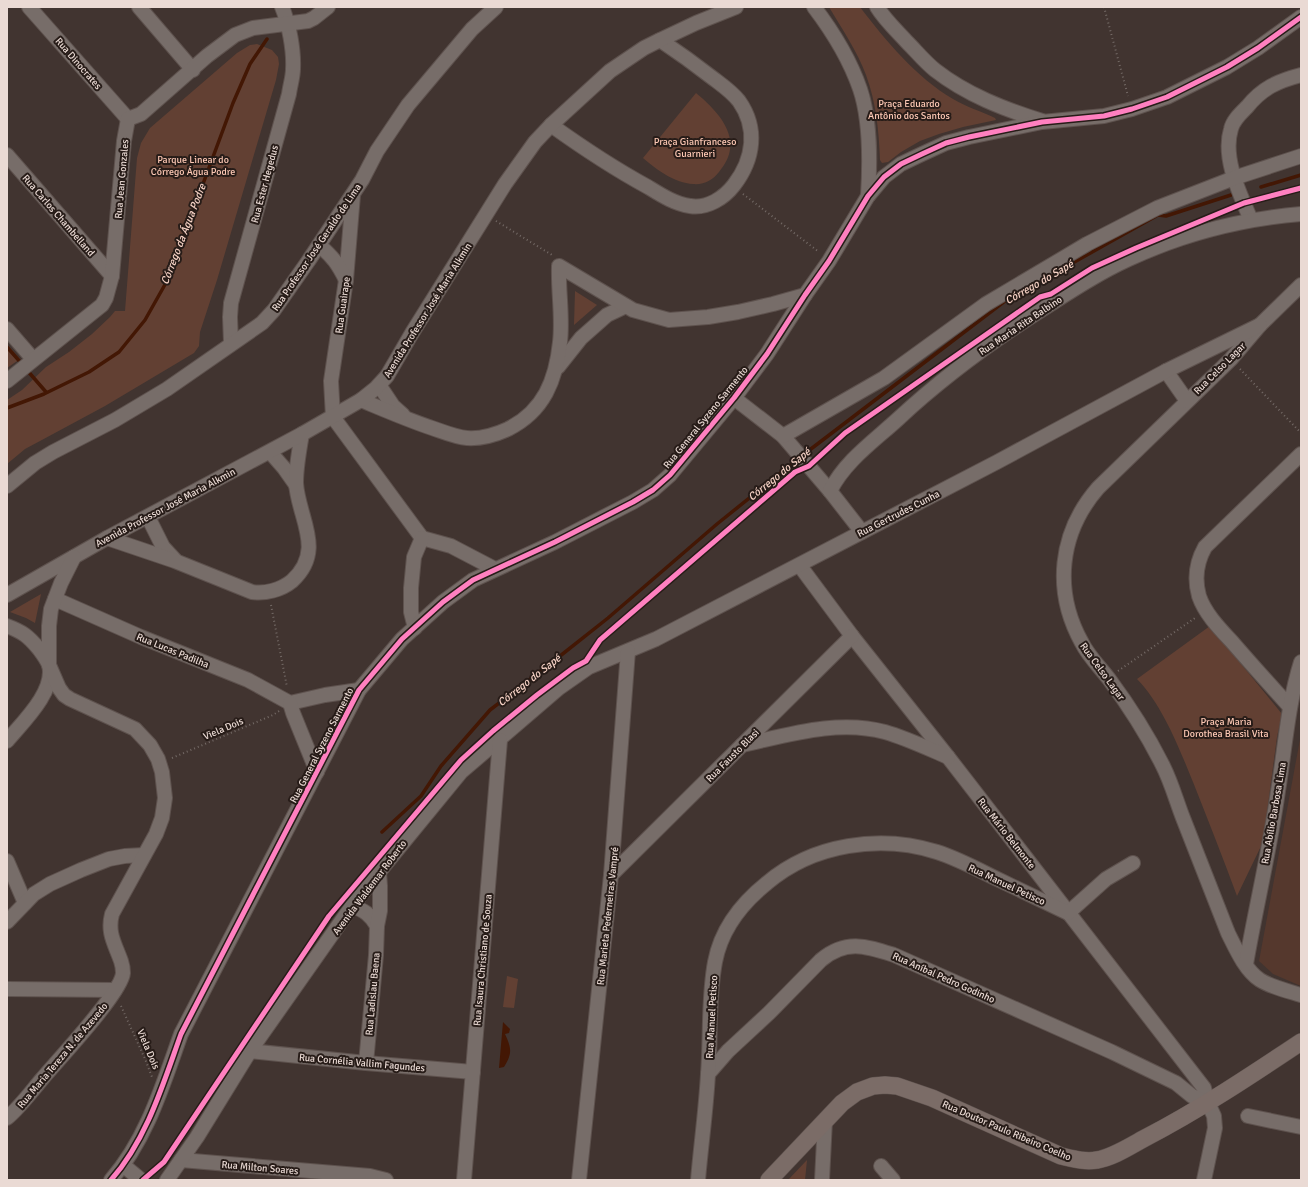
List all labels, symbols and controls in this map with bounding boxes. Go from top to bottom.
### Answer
street label: Rua Dinocrates [53,35,104,92]
park label: Praça Eduardo Antônio dos Santos [868,98,951,122]
park label: Praça Gianfranceso Guarnieri [654,136,736,160]
street label: Rua Jean Gonzales [113,138,131,219]
street label: Rua Ester Hegedus [249,143,281,224]
park label: Parque Linear do Córrego Água Podre [151,154,235,178]
street label: Rua Carlos Chambelland [20,172,97,259]
water label: Córrego da Água Podre [158,182,209,286]
street label: Rua Professor José Geraldo de Lima [270,182,364,314]
street label: Avenida Professor José Maria Alkmin [381,241,474,380]
water label: Córrego do Sapé [1003,257,1077,307]
street label: Rua Guairape [333,276,353,334]
street label: Rua Maria Rita Balbino [977,294,1064,358]
street label: Rua Celso Lagar [1191,340,1248,397]
street label: Rua General Syzeno Sarmento [661,364,751,471]
water label: Córrego do Sapé [745,444,814,504]
street label: Avenida Professor José Maria Alkmin [93,466,237,550]
street label: Rua Gertrudes Cunha [855,488,942,540]
street label: Rua Lucas Padilha [135,631,211,671]
street label: Rua Celso Lagar [1077,640,1127,703]
water label: Córrego do Sapé [495,651,565,709]
street label: Rua General Syzeno Sarmento [288,686,356,805]
street label: Viela Dois [202,715,246,743]
park label: Praça Maria Dorothea Brasil Vita [1183,716,1269,740]
street label: Rua Fausto Blasi [704,727,762,785]
street label: Rua Abílio Barbosa Lima [1259,761,1289,865]
street label: Rua Mário Belmonte [975,796,1038,871]
street label: Avenida Waldemar Roberto [330,838,409,937]
street label: Rua Marieta Pederneiras Vampré [595,846,621,986]
street label: Rua Manuel Petisco [966,862,1047,908]
street label: Rua Isaura Christiano de Souza [471,894,495,1026]
street label: Rua Aníbal Pedro Godinho [891,950,997,1006]
street label: Rua Ladislau Baena [363,952,383,1036]
street label: Rua Manuel Petisco [704,975,720,1059]
street label: Rua Maria Tereza N. de Azevedo [15,1000,110,1111]
street label: Viela Dois [134,1028,162,1072]
street label: Rua Cornélia Vallim Fagundes [298,1052,426,1075]
street label: Rua Doutor Paulo Ribeiro Coelho [940,1098,1073,1164]
street label: Rua Milton Soares [221,1159,299,1177]

